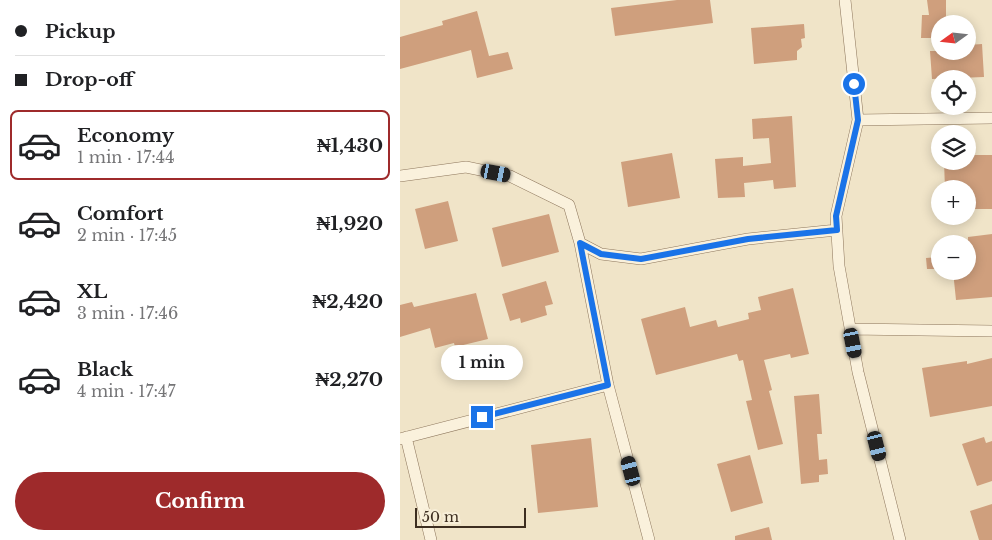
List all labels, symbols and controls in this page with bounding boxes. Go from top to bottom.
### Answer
north arrow [931,15,976,60]
map controls [931,15,976,280]
text: Pickup [45,20,116,43]
text: Drop-off [45,68,134,91]
button: locate [931,70,976,115]
route start [843,73,865,95]
icon: car [17,123,62,168]
text: Economy [77,124,174,147]
button: layers [931,125,976,170]
text: ₦1,430 [317,134,383,157]
text: 1 min · 17:44 [77,147,175,167]
car [479,163,512,183]
button: + [931,180,976,225]
icon: car [17,201,62,246]
text: Comfort [77,202,164,225]
text: ₦1,920 [316,212,383,235]
text: 2 min · 17:45 [77,225,177,245]
button: − [931,235,976,280]
icon: car [17,279,62,324]
text: XL [77,280,107,303]
text: ₦2,420 [313,290,383,313]
text: 3 min · 17:46 [77,303,178,323]
car [842,327,863,359]
callout: 1 min [441,344,523,380]
text: 1 min [459,352,505,372]
icon: car [17,357,62,402]
text: Black [77,358,133,381]
text: ₦2,270 [315,368,383,391]
text: 4 min · 17:47 [77,381,175,401]
route end [471,406,493,428]
car [866,430,887,462]
car [619,455,642,487]
button: Confirm [15,472,385,530]
scale bar [415,505,526,528]
text: 50 m [422,508,459,526]

